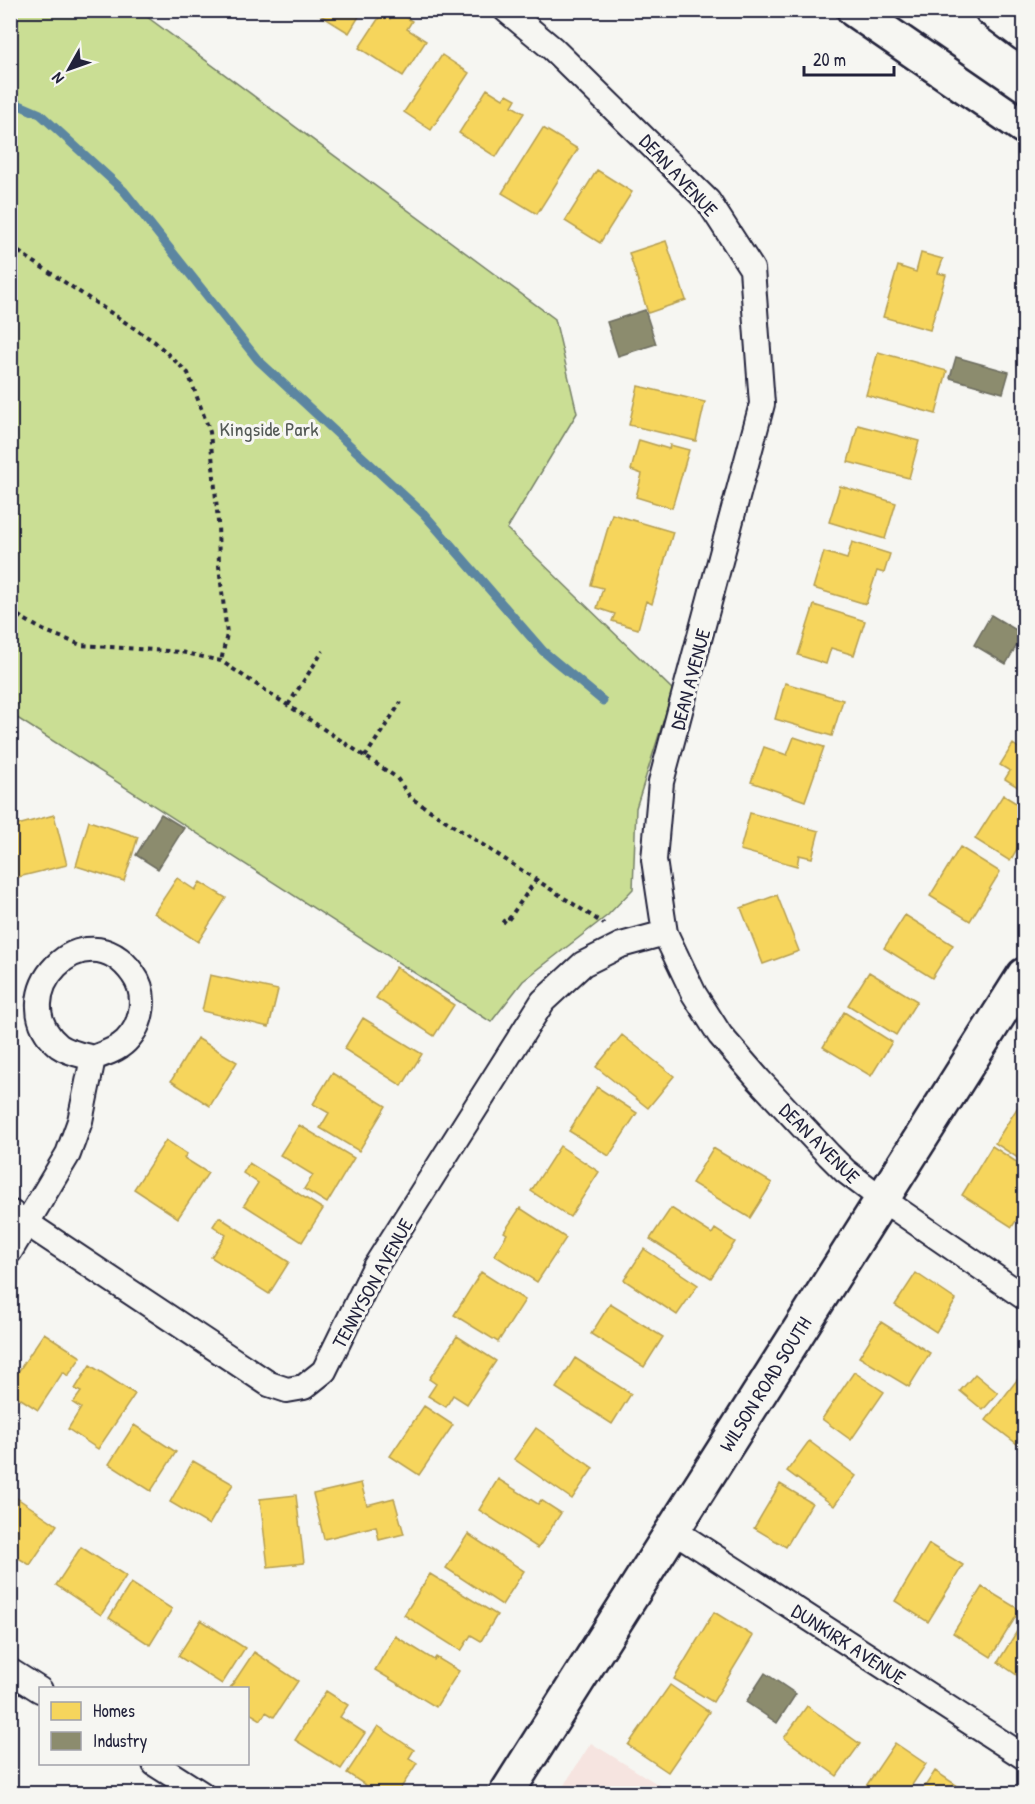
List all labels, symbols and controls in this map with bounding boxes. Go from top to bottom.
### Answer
north arrow [39,39,99,99]
scale bar [804,39,894,77]
text: 20 m [813,47,846,72]
text: N [46,68,69,89]
street label: DEAN AVENUE [634,128,724,222]
park label: Kingside Park [220,415,318,442]
street label: DEAN AVENUE [664,625,716,733]
street label: DEAN AVENUE [774,1097,866,1189]
street label: TENNYSON AVENUE [325,1213,419,1353]
street label: WILSON ROAD SOUTH [713,1312,817,1456]
street label: DUNKIRK AVENUE [787,1597,911,1691]
legend [39,1687,249,1765]
text: Homes [93,1698,135,1723]
text: Industry [93,1728,148,1753]

